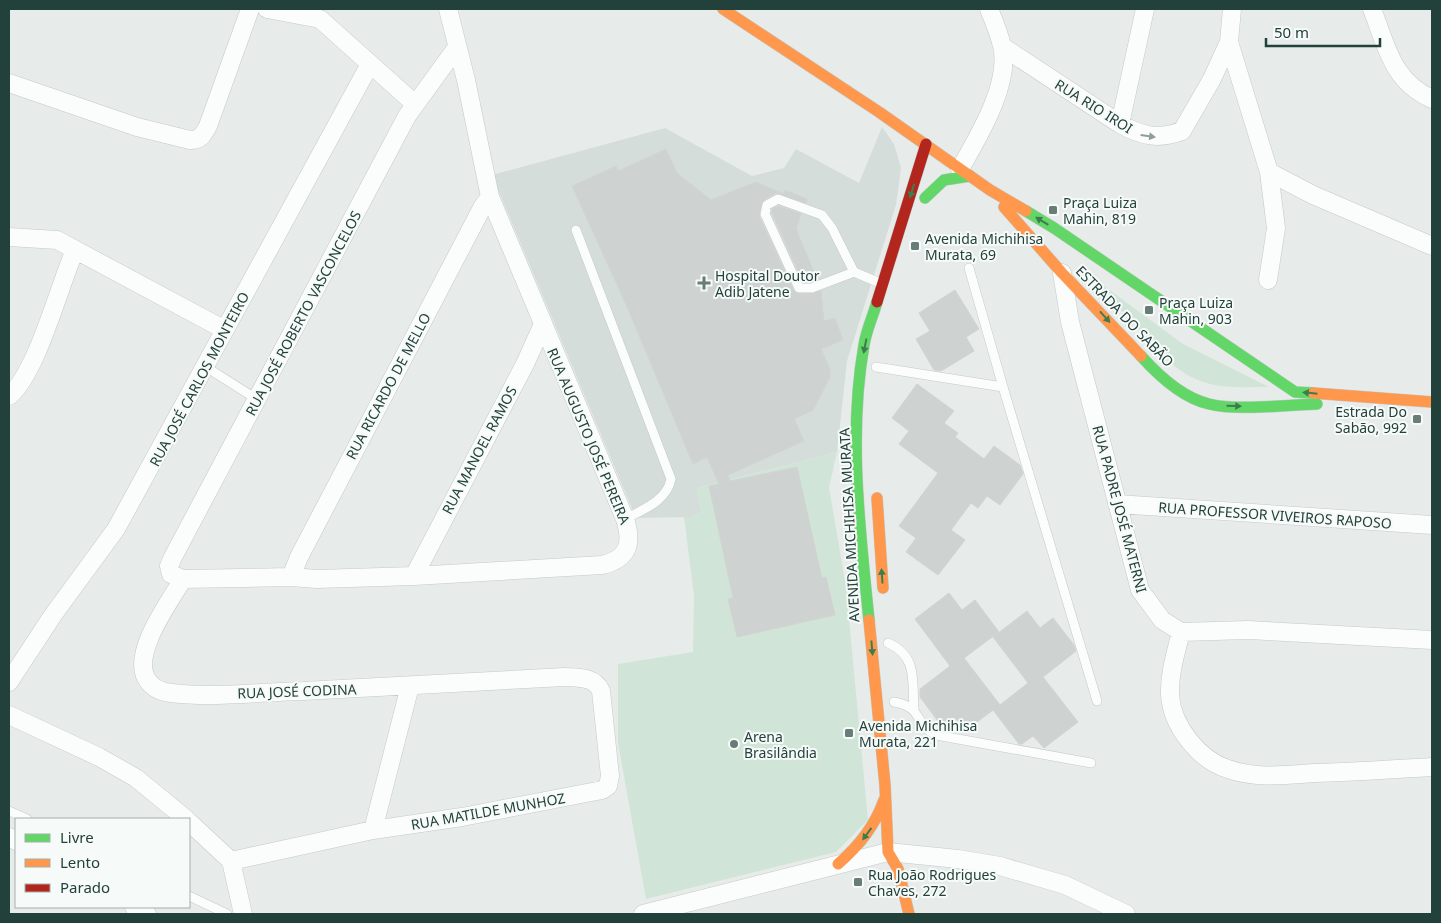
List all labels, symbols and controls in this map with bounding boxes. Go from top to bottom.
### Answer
scale bar [1266,15,1380,47]
text: 50 m [1274,22,1309,42]
street label: RUA RIO IROI [1051,74,1137,138]
one-way arrow [1141,132,1157,140]
one-way arrow [907,184,915,199]
place label: Praça Luiza Mahin, 819 [1063,193,1137,228]
marker: Praça Luiza Mahin, 819 [1047,204,1059,216]
street label: RUA JOSÉ ROBERTO VASCONCELOS [241,207,365,419]
one-way arrow [1036,217,1049,226]
place label: Avenida Michihisa Murata, 69 [925,229,1043,264]
marker: Avenida Michihisa Murata, 69 [909,240,921,252]
street label: ESTRADA DO SABÃO [1072,261,1178,371]
place label: Hospital Doutor Adib Jatene [715,266,820,301]
marker: Hospital Doutor Adib Jatene [697,276,711,290]
street label: RUA JOSÉ CARLOS MONTEIRO [145,288,253,470]
place label: Praça Luiza Mahin, 903 [1159,293,1233,328]
marker: Praça Luiza Mahin, 903 [1143,304,1155,316]
street label: RUA RICARDO DE MELLO [341,309,435,463]
one-way arrow [1100,310,1111,323]
one-way arrow [860,339,868,355]
street label: RUA AUGUSTO JOSÉ PEREIRA [543,345,635,527]
street label: RUA MANOEL RAMOS [437,382,521,517]
one-way arrow [1302,389,1318,397]
one-way arrow [1226,402,1242,410]
place label: Estrada Do Sabão, 992 [1335,402,1407,437]
marker: Estrada Do Sabão, 992 [1411,413,1423,425]
street label: RUA PADRE JOSÉ MATERNI [1088,423,1152,595]
street label: AVENIDA MICHIHISA MURATA [834,427,864,623]
street label: RUA PROFESSOR VIVEIROS RAPOSO [1158,497,1392,533]
one-way arrow [877,568,885,584]
one-way arrow [868,640,876,656]
street label: RUA JOSÉ CODINA [237,679,357,703]
place label: Avenida Michihisa Murata, 221 [859,716,977,751]
place label: Arena Brasilândia [744,727,817,762]
marker: Avenida Michihisa Murata, 221 [843,727,855,739]
marker: Arena Brasilândia [728,738,740,750]
street label: RUA MATILDE MUNHOZ [409,788,567,834]
legend [15,818,190,908]
text: Livre [60,827,94,847]
one-way arrow [863,827,873,840]
text: Lento [60,852,100,872]
place label: Rua João Rodrigues Chaves, 272 [868,865,996,900]
marker: Rua João Rodrigues Chaves, 272 [852,876,864,888]
text: Parado [60,877,110,897]

